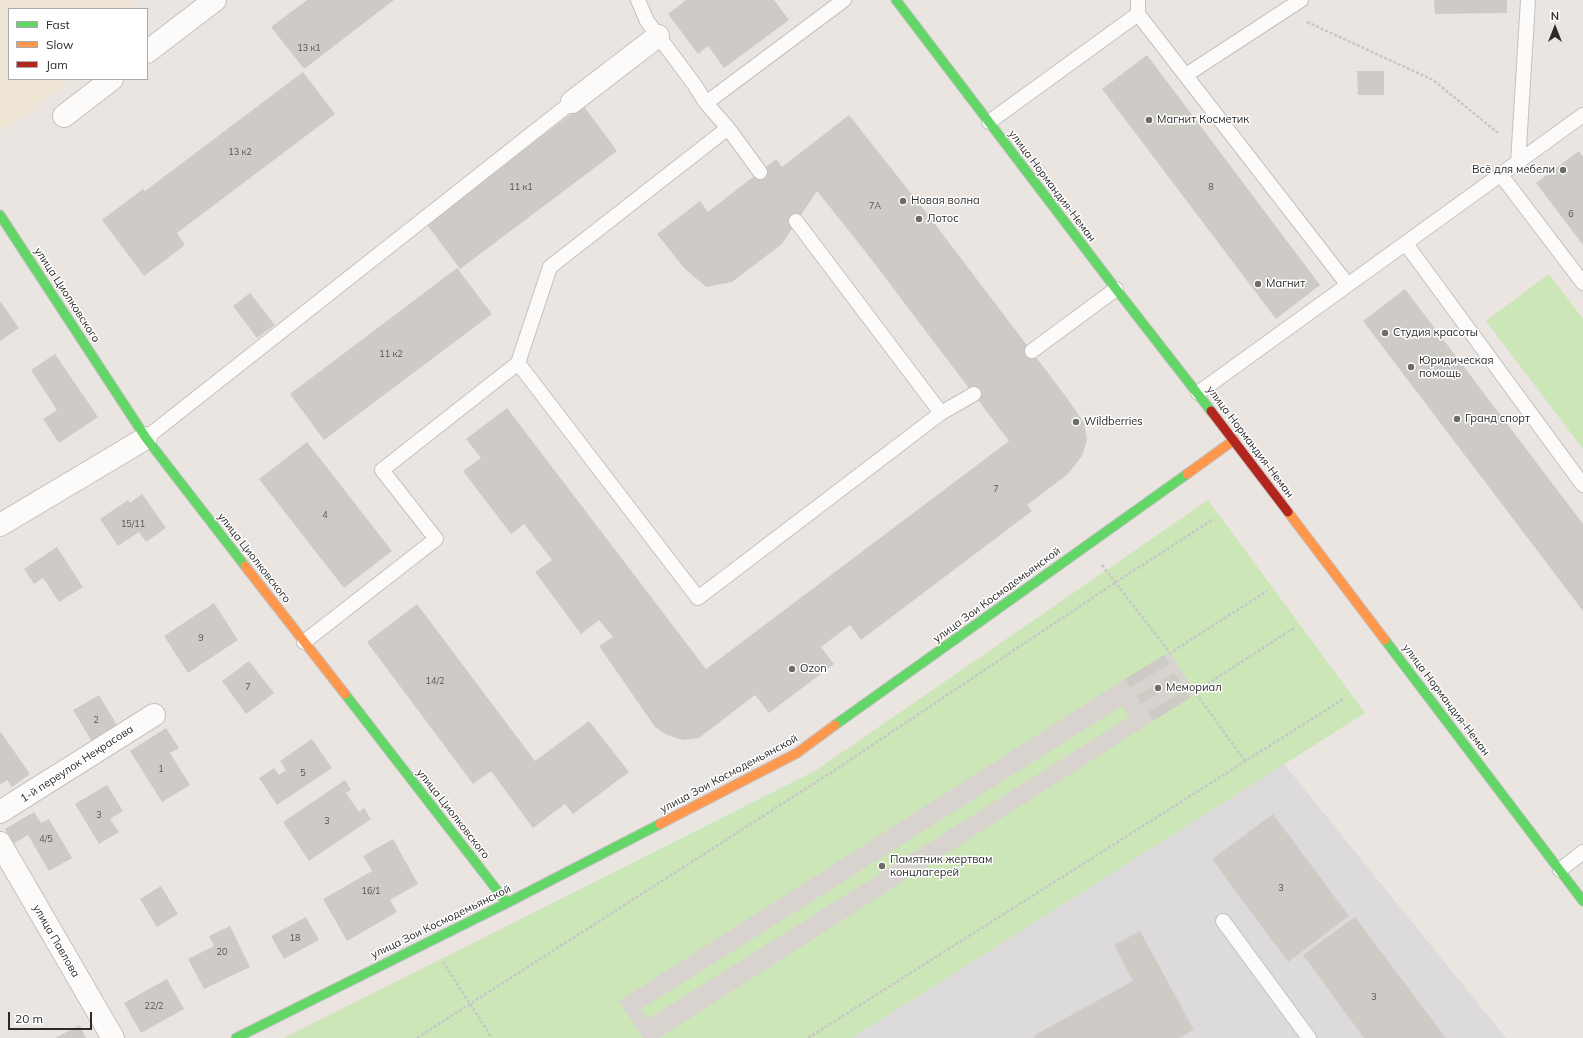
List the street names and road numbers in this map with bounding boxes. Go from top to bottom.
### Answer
street label: улица Нормандия-Неман [1006,128,1098,244]
street label: улица Циолковского [31,245,103,345]
street label: улица Нормандия-Неман [1204,384,1296,500]
street label: улица Циолковского [215,510,293,606]
street label: улица Зои Космодемьянской [931,544,1063,646]
street label: улица Нормандия-Неман [1400,642,1492,758]
street label: 1-й переулок Некрасова [18,723,136,805]
street label: улица Зои Космодемьянской [658,732,800,816]
street label: улица Циолковского [414,766,492,862]
street label: улица Зои Космодемьянской [369,882,513,962]
street label: улица Павлова [30,902,82,980]

